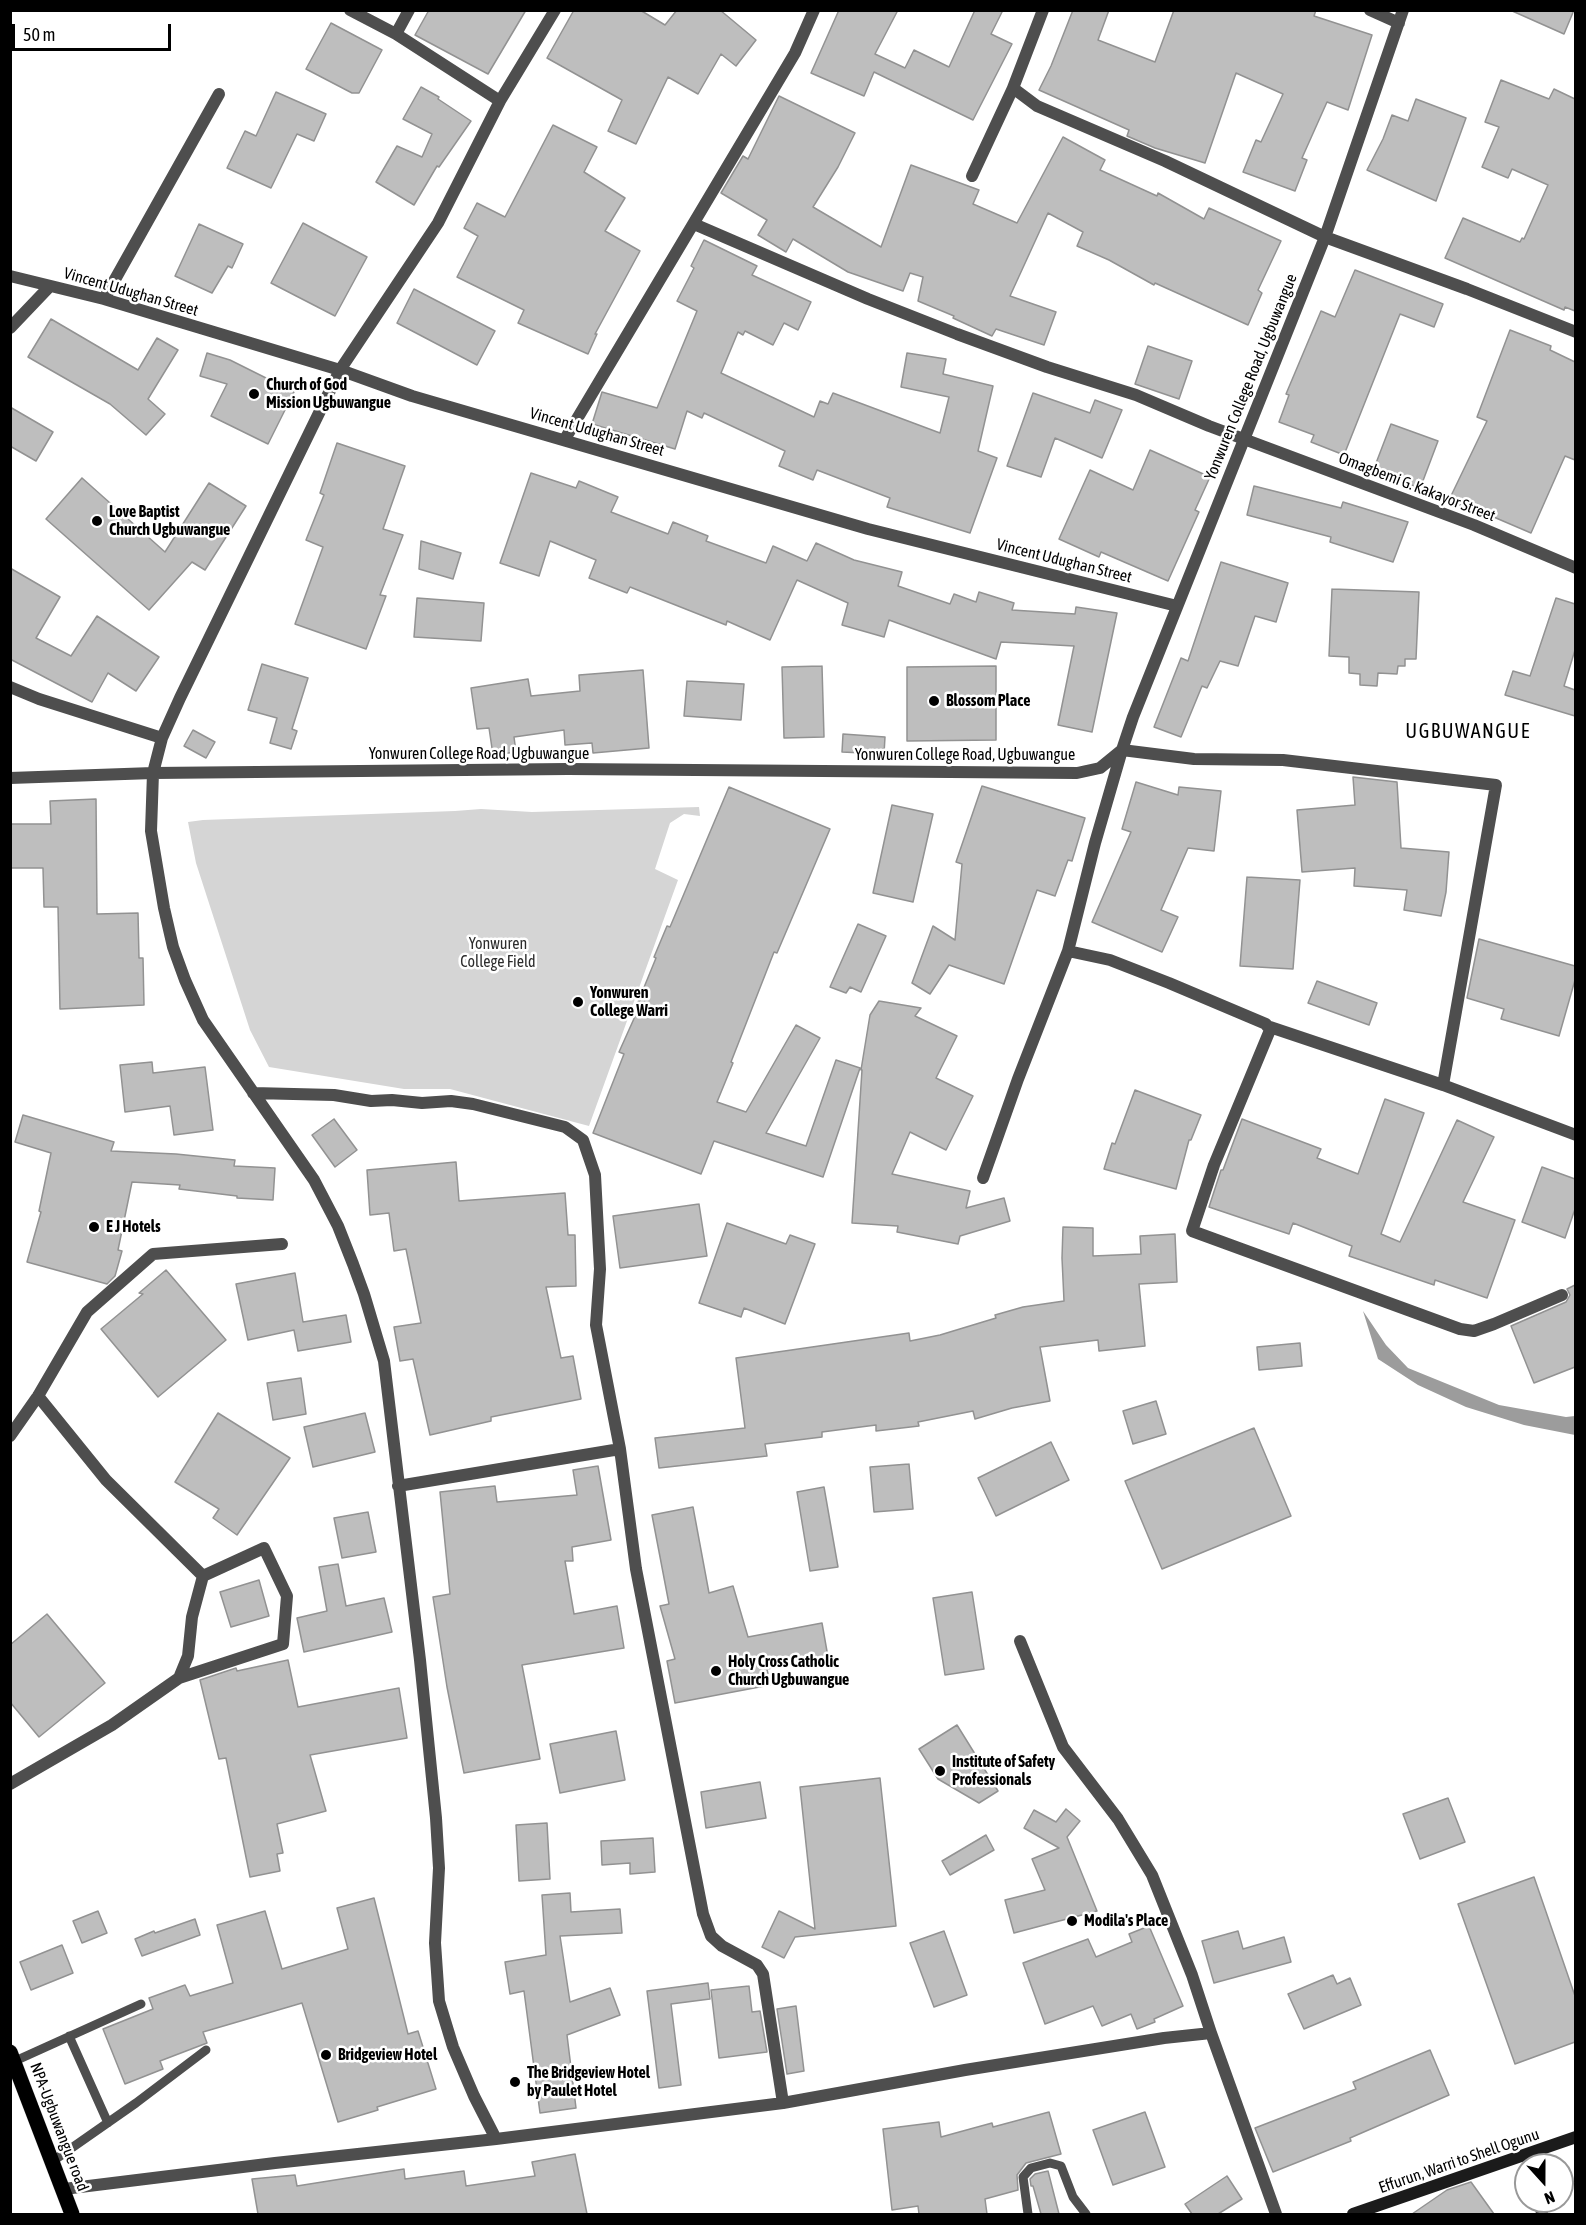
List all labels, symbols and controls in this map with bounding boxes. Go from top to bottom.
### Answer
scale bar [15,12,174,50]
text: 50 m [23,24,55,45]
street label: Vincent Udughan Street [62,264,200,320]
street label: Yonwuren College Road, Ugbuwangue [1201,271,1301,483]
place label: Church of God Mission Ugbuwangue [266,375,391,413]
marker: Church of God Mission Ugbuwangue [247,387,261,401]
street label: Vincent Udughan Street [528,404,666,460]
street label: Omagbemi G. Kakayor Street [1336,448,1498,526]
place label: Love Baptist Church Ugbuwangue [109,502,230,540]
marker: Love Baptist Church Ugbuwangue [90,514,104,528]
street label: Vincent Udughan Street [994,535,1134,587]
place label: Blossom Place [946,691,1030,711]
marker: Blossom Place [927,694,941,708]
district label: UGBUWANGUE [1405,720,1531,744]
street label: Yonwuren College Road, Ugbuwangue [369,744,589,764]
street label: Yonwuren College Road, Ugbuwangue [855,745,1075,765]
park label: Yonwuren College Field [460,934,536,972]
place label: Yonwuren College Warri [590,983,668,1021]
marker: Yonwuren College Warri [571,995,585,1009]
place label: E J Hotels [106,1217,161,1237]
marker: E J Hotels [87,1220,101,1234]
place label: Holy Cross Catholic Church Ugbuwangue [728,1652,849,1690]
marker: Holy Cross Catholic Church Ugbuwangue [709,1664,723,1678]
place label: Institute of Safety Professionals [952,1752,1055,1790]
marker: Institute of Safety Professionals [933,1764,947,1778]
place label: Modila's Place [1084,1911,1168,1931]
marker: Modila's Place [1065,1914,1079,1928]
place label: Bridgeview Hotel [338,2045,437,2065]
marker: Bridgeview Hotel [319,2048,333,2062]
street label: NPA-Ugbuwangue road [26,2060,92,2194]
place label: The Bridgeview Hotel by Paulet Hotel [527,2063,650,2101]
marker: The Bridgeview Hotel by Paulet Hotel [508,2075,522,2089]
street label: Effurun, Warri to Shell Ogunu [1376,2125,1542,2197]
north arrow [1514,2153,1574,2213]
text: N [1542,2188,1557,2208]

